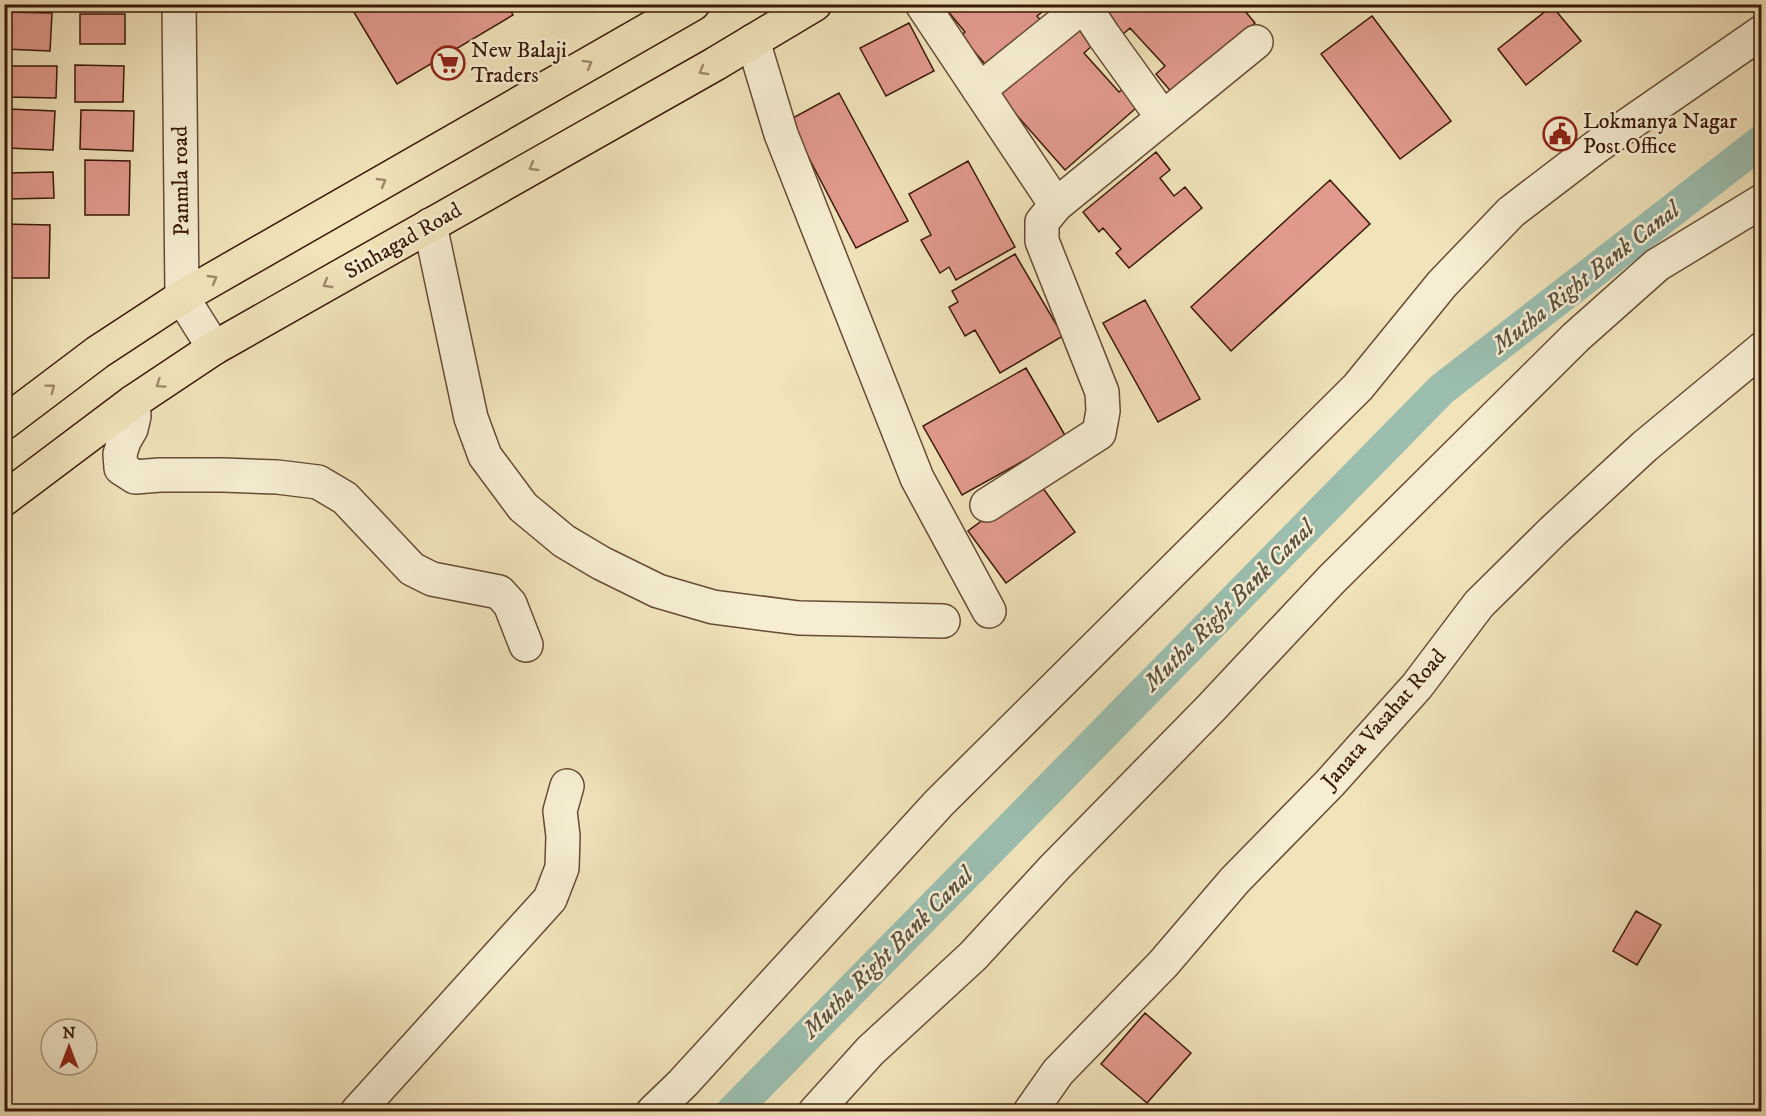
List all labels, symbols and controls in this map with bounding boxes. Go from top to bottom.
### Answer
place label: New Balaji Traders [471,37,567,89]
supermarket icon: New Balaji Traders [430,45,466,81]
one-way arrow [582,60,592,72]
one-way arrow [699,64,709,75]
place label: Lokmanya Nagar Post Office [1583,108,1738,160]
public building icon: Lokmanya Nagar Post Office [1542,116,1578,152]
street label: Panmla road [167,126,195,236]
one-way arrow [529,160,539,171]
one-way arrow [376,178,386,189]
water label: Mutha Right Bank Canal [1485,194,1688,362]
street label: Sinhagad Road [340,197,466,285]
one-way arrow [207,275,217,286]
one-way arrow [323,277,333,288]
one-way arrow [155,377,166,388]
one-way arrow [44,384,55,395]
water label: Mutha Right Bank Canal [1136,512,1323,699]
street label: Janata Vasahat Road [1315,644,1452,796]
water label: Mutha Right Bank Canal [795,859,982,1046]
north arrow [39,1017,99,1077]
text: N [62,1023,76,1043]

